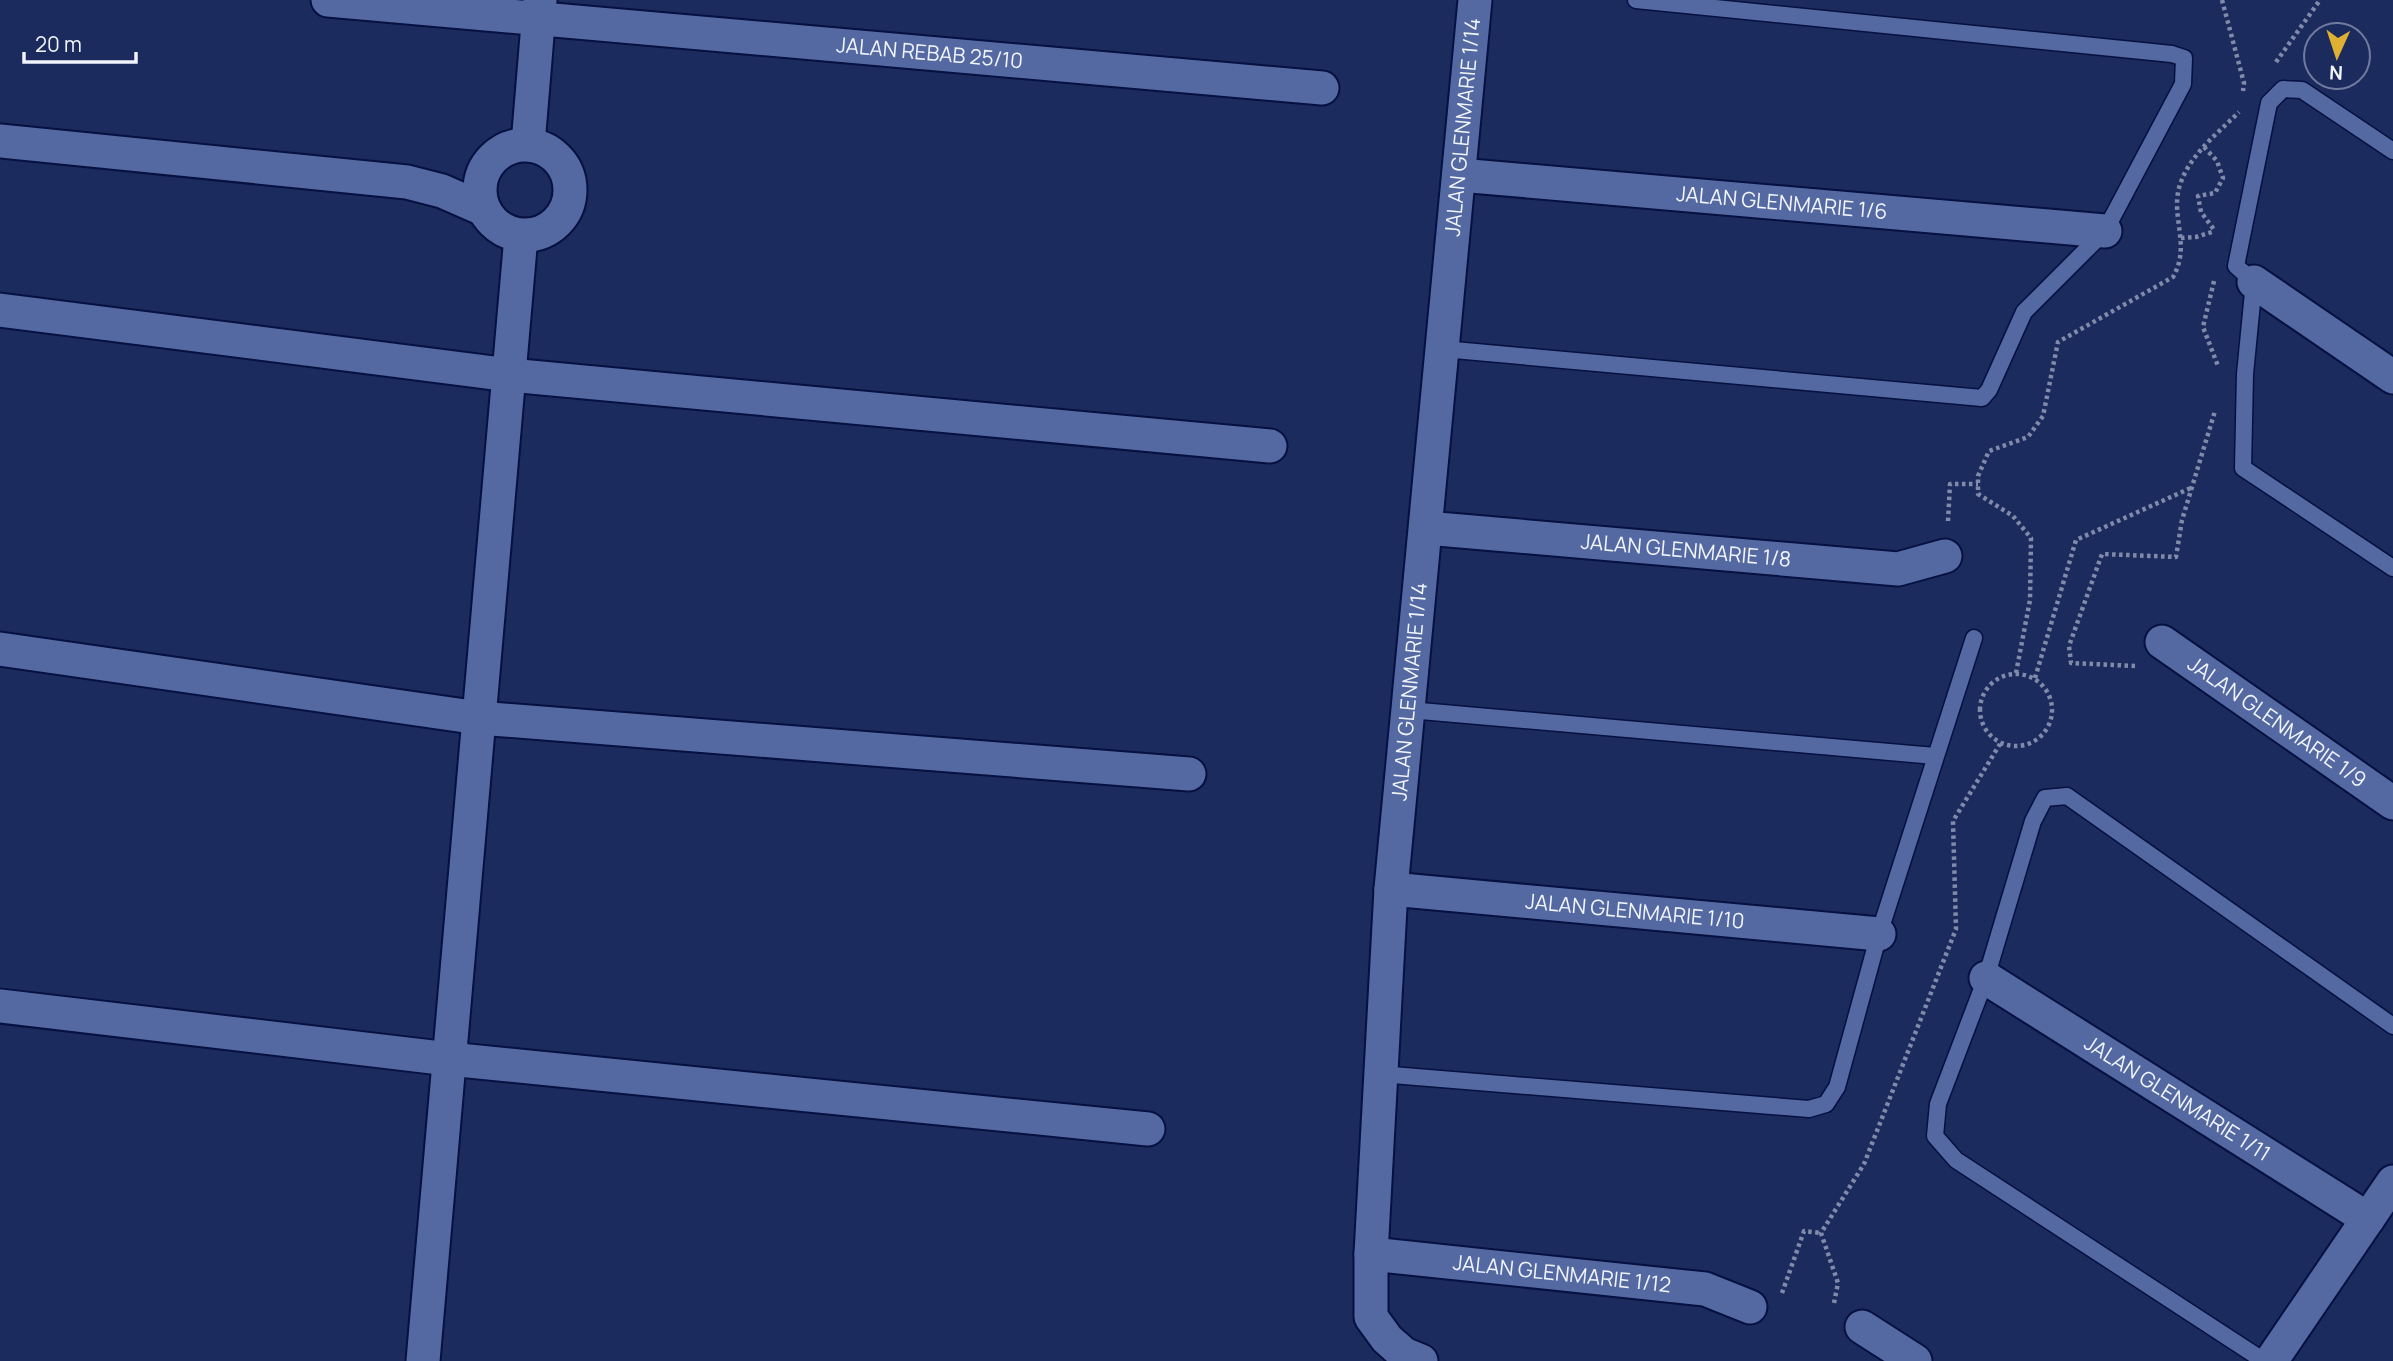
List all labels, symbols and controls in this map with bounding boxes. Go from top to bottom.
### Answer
street label: JALAN GLENMARIE 1/14 [1438,17,1486,238]
scale bar [24,21,136,65]
north arrow [2302,21,2372,91]
text: 20 m [35,30,82,58]
street label: JALAN REBAB 25/10 [835,30,1024,74]
text: N [2329,60,2344,86]
street label: JALAN GLENMARIE 1/6 [1675,179,1889,225]
street label: JALAN GLENMARIE 1/8 [1580,527,1792,573]
street label: JALAN GLENMARIE 1/14 [1384,581,1433,802]
street label: JALAN GLENMARIE 1/9 [2183,649,2372,793]
street label: JALAN GLENMARIE 1/10 [1524,886,1746,935]
street label: JALAN GLENMARIE 1/11 [2079,1028,2276,1167]
street label: JALAN GLENMARIE 1/12 [1452,1248,1672,1298]

